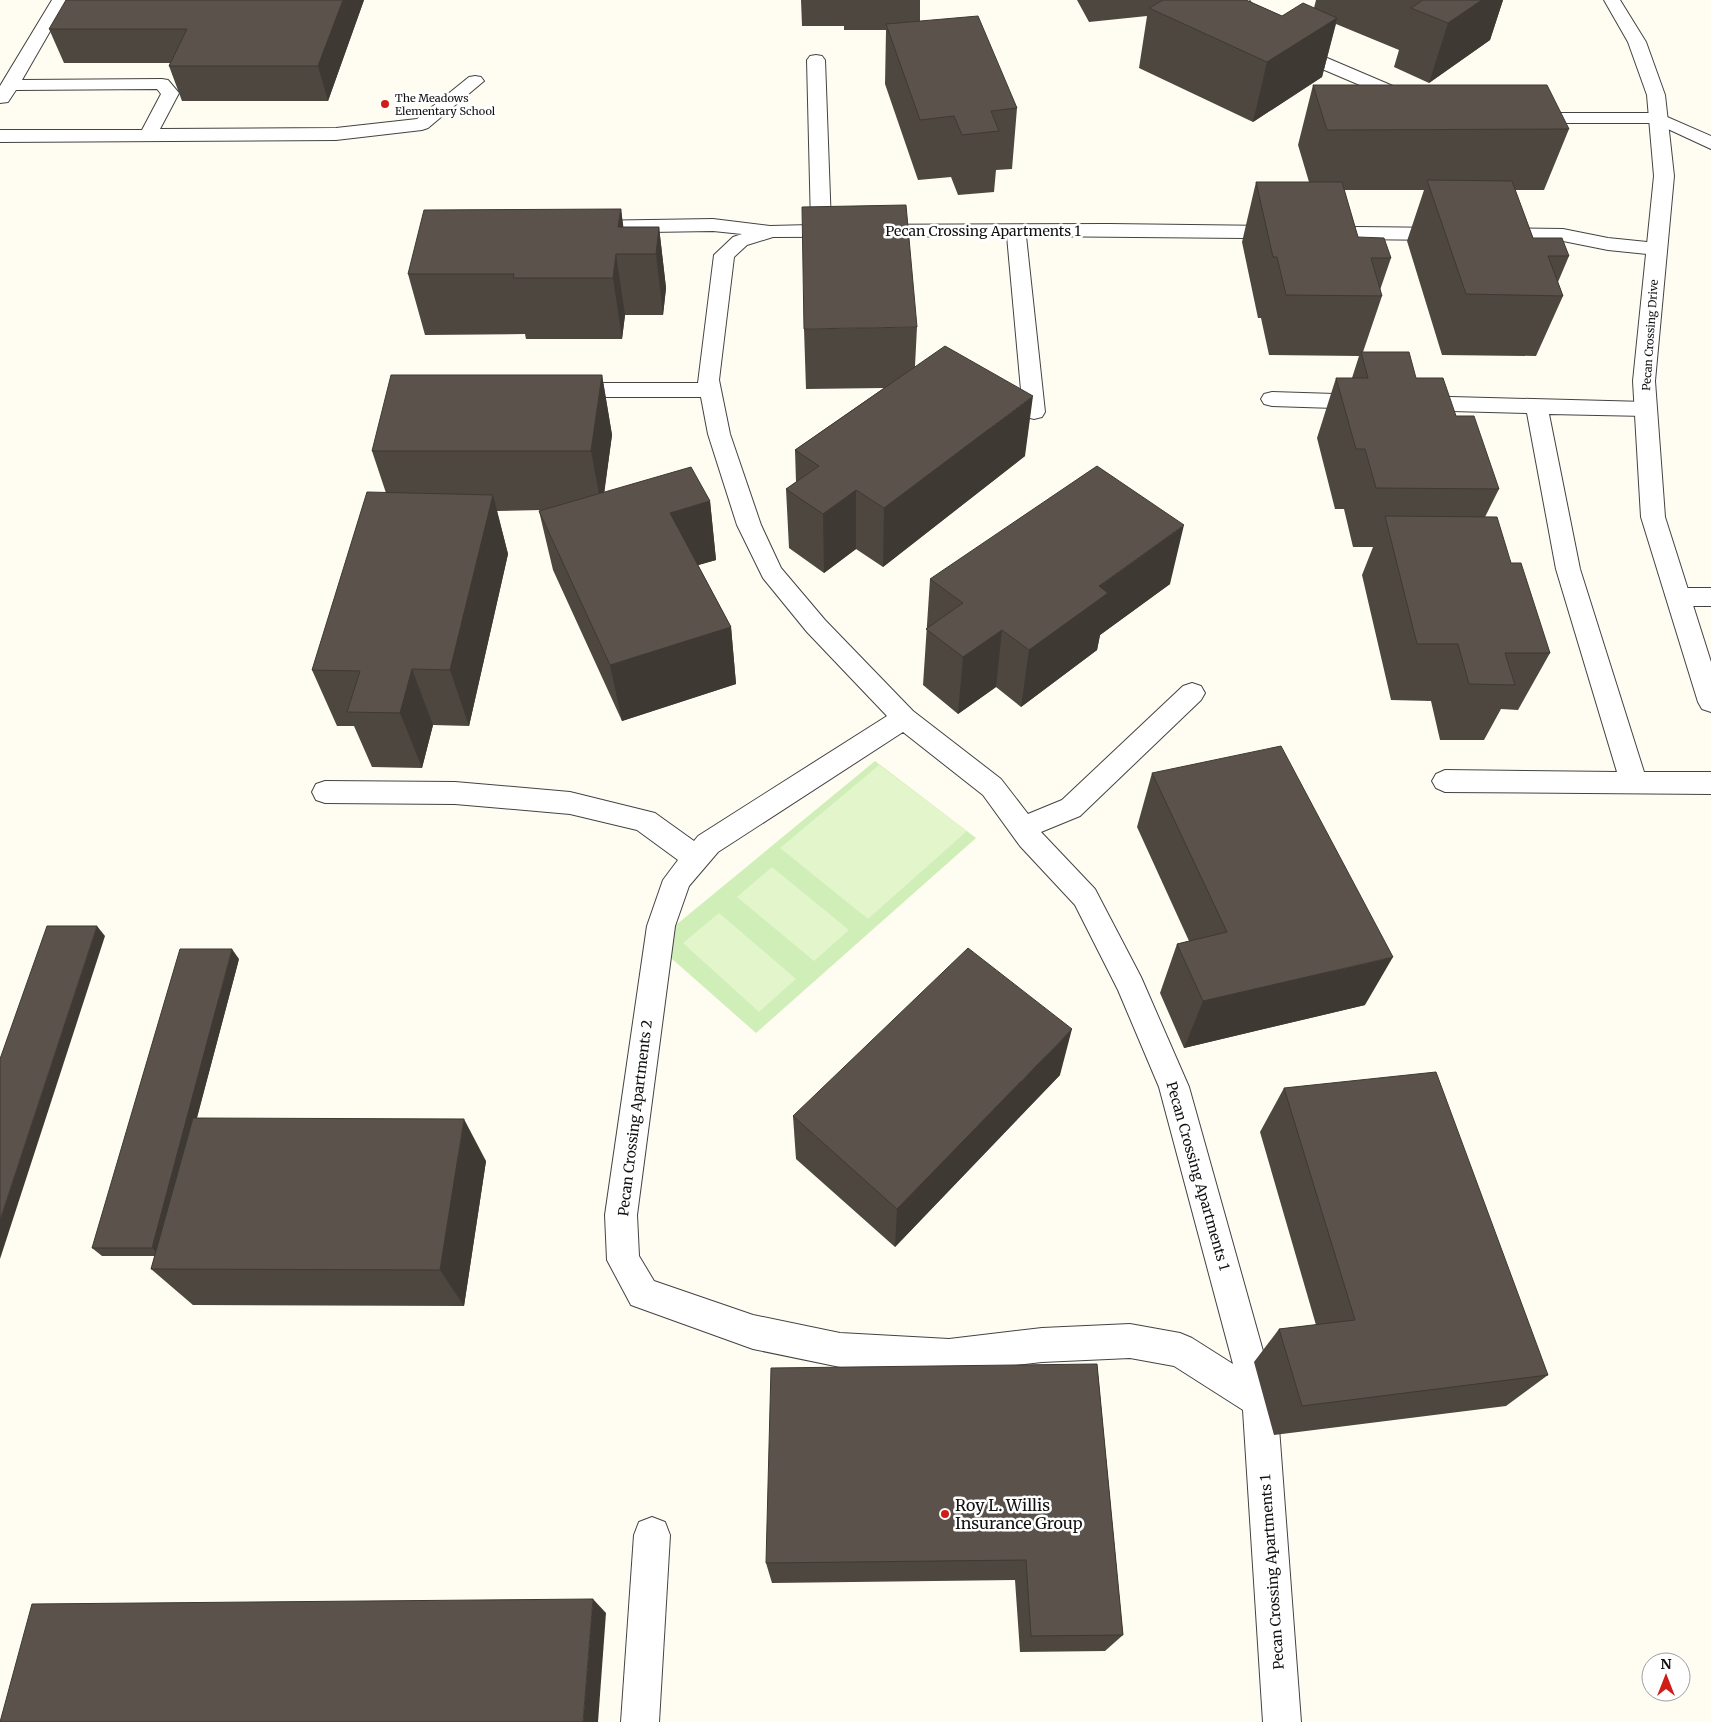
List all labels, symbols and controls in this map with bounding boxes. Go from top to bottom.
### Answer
place label: The Meadows Elementary School [395,91,496,118]
marker: The Meadows Elementary School [379,98,391,110]
street label: Pecan Crossing Apartments 1 [885,222,1081,240]
street label: Pecan Crossing Drive [1639,279,1661,391]
street label: Pecan Crossing Apartments 2 [614,1019,656,1217]
street label: Pecan Crossing Apartments 1 [1162,1079,1234,1273]
street label: Pecan Crossing Apartments 1 [1256,1474,1288,1670]
place label: Roy L. Willis Insurance Group [955,1495,1083,1533]
marker: Roy L. Willis Insurance Group [939,1508,951,1520]
north arrow [1641,1652,1691,1702]
text: N [1660,1655,1672,1673]

